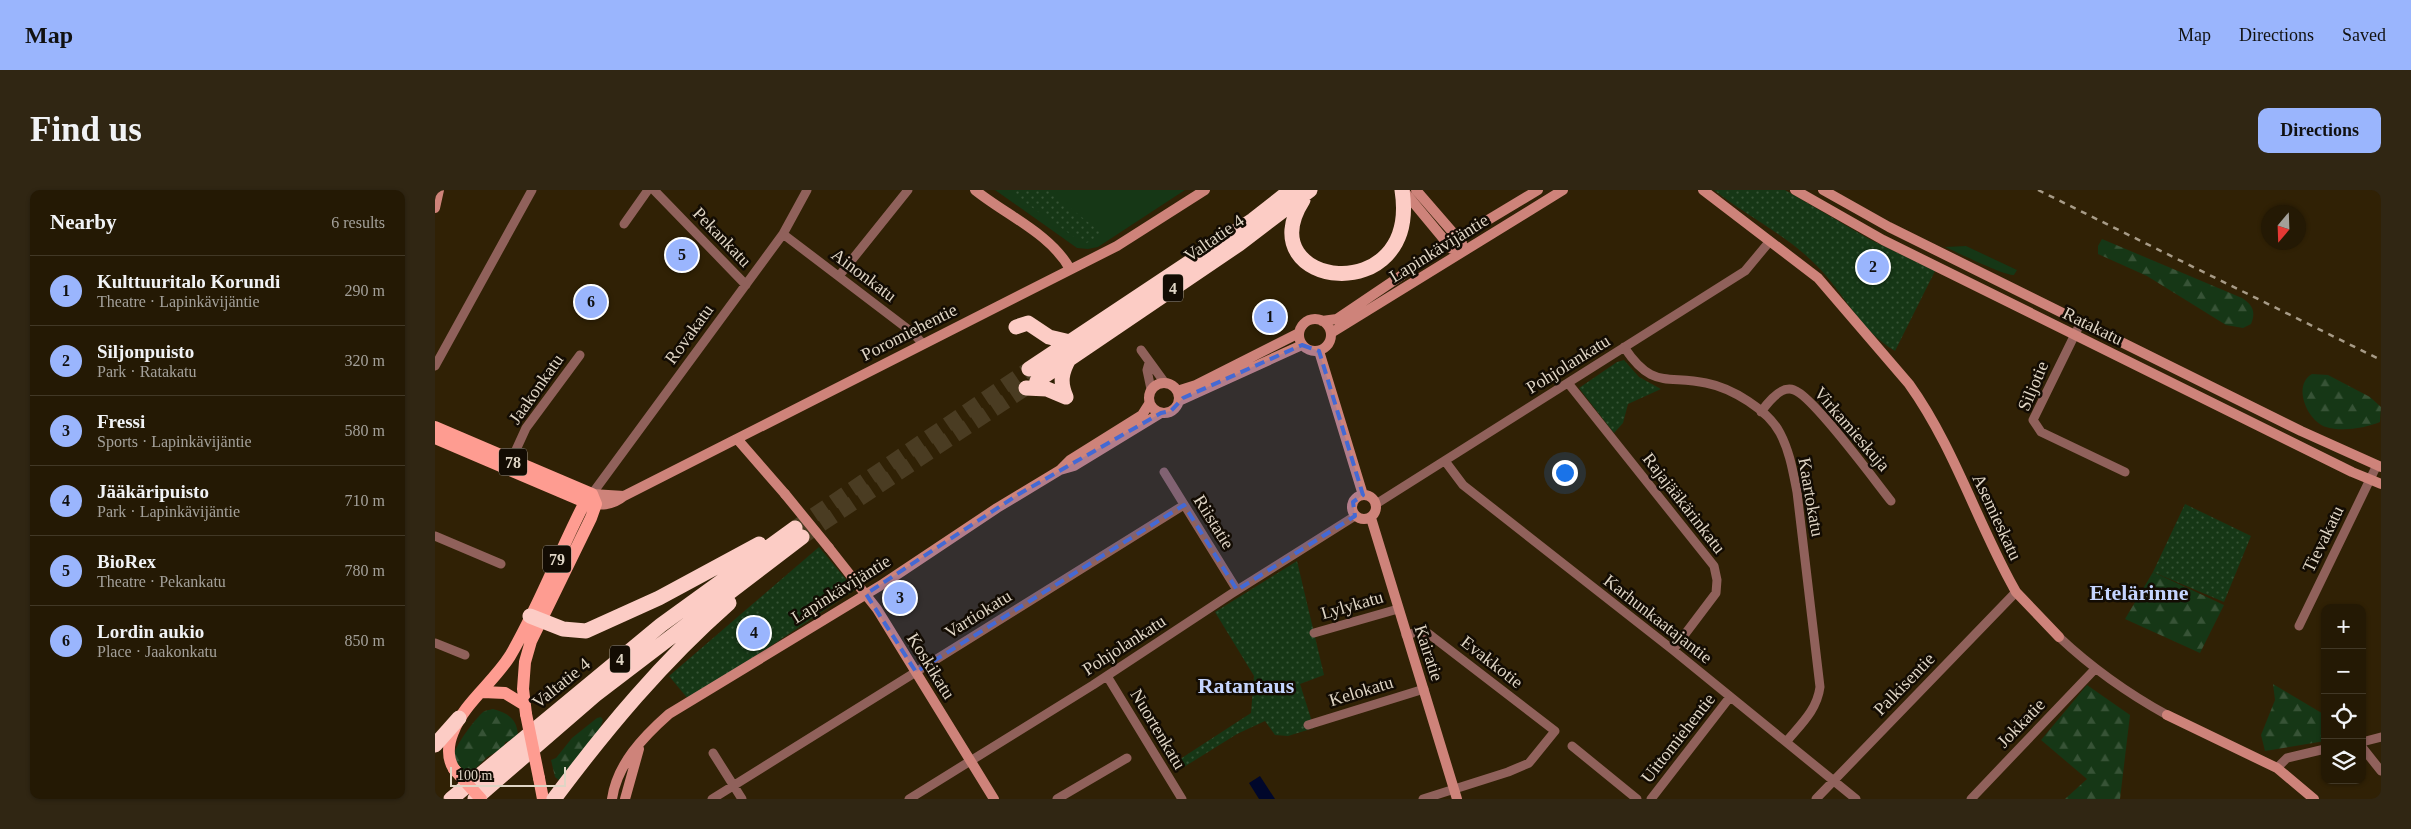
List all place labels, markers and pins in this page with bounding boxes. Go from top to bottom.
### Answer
pin: 5 [666,236,698,274]
pin: 2 [1857,248,1889,286]
pin: 6 [575,283,607,321]
pin: 1 [1254,298,1286,336]
pin: 3 [884,579,916,617]
pin: 4 [738,614,770,652]

